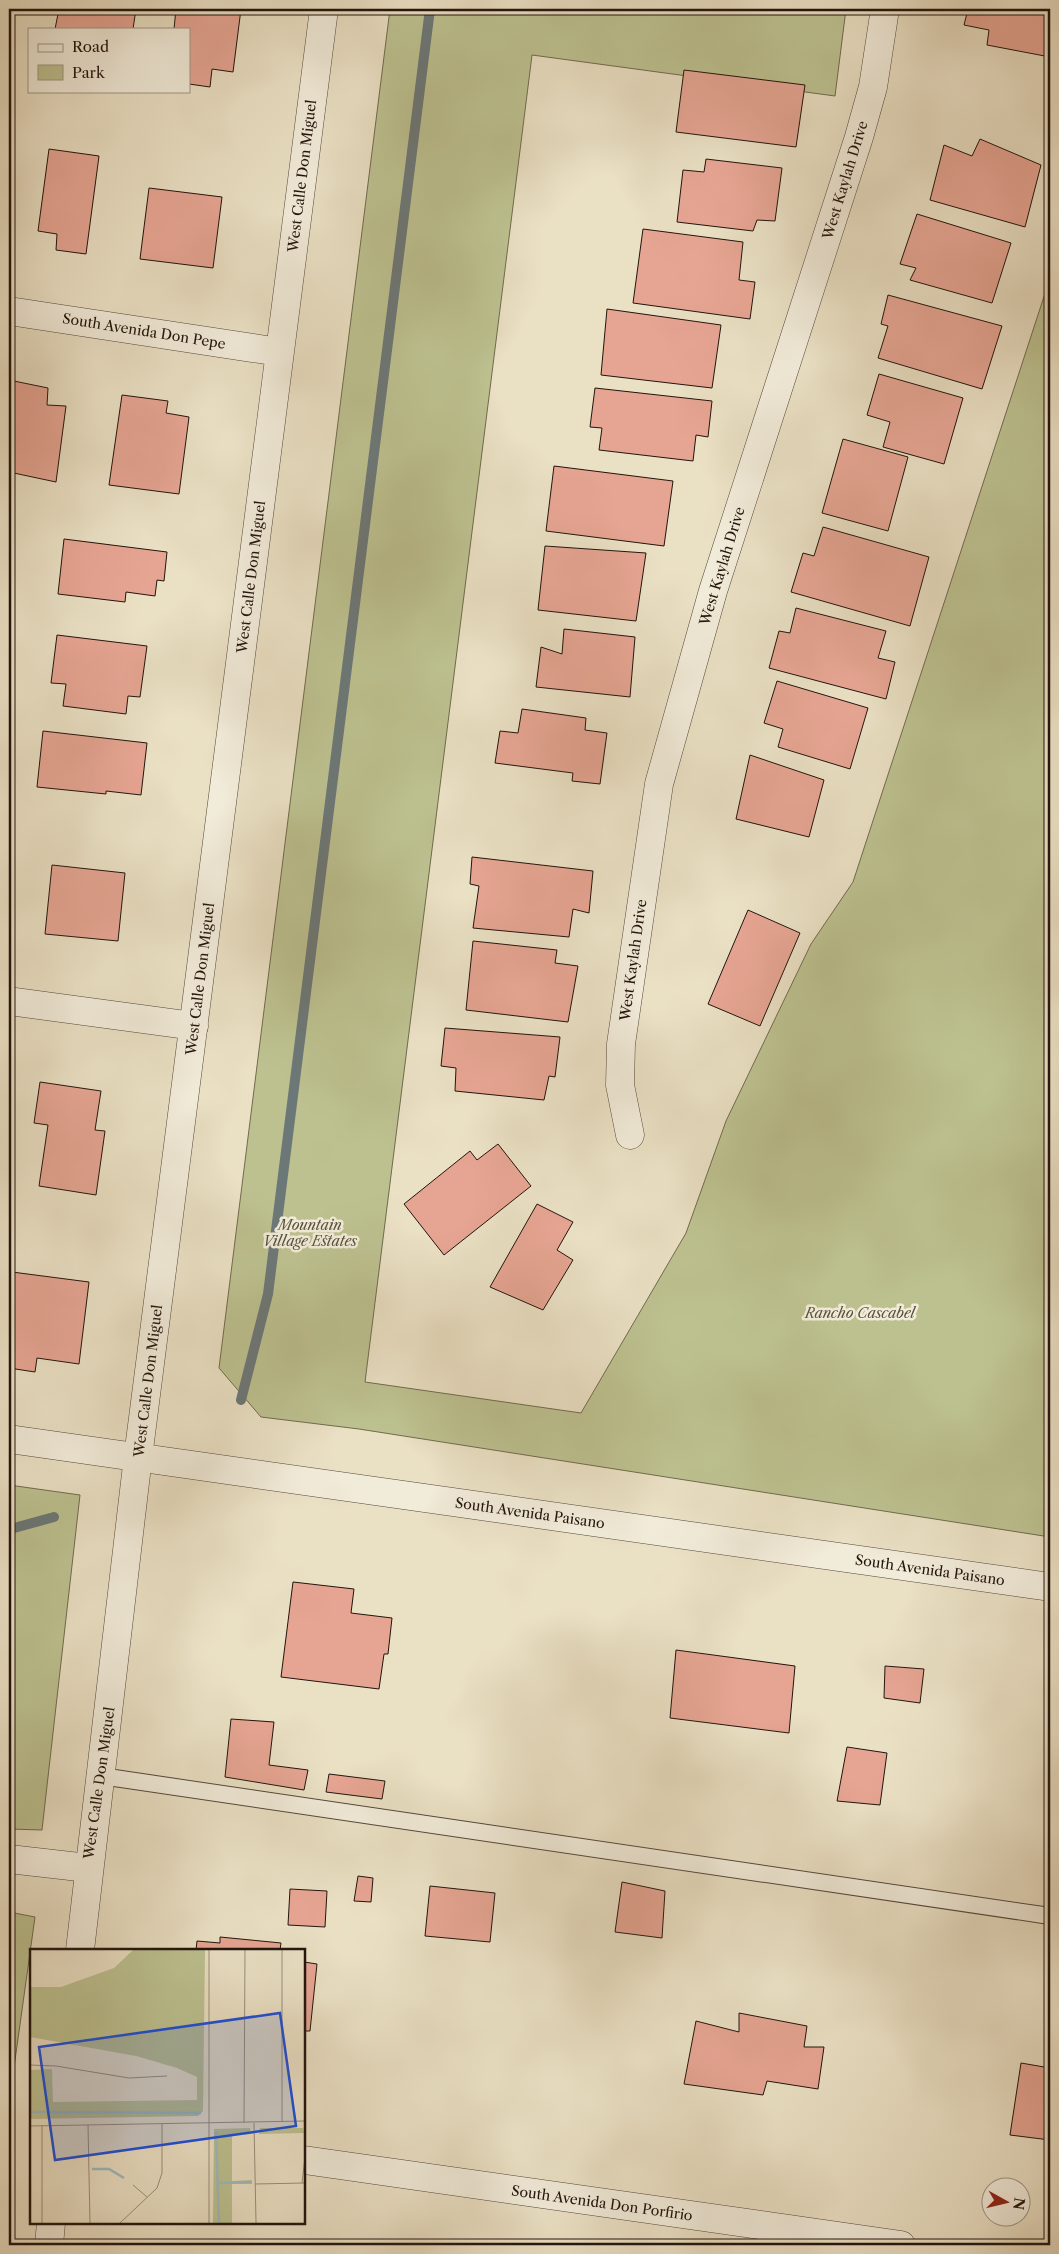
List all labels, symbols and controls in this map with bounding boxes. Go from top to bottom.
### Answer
legend [28,28,190,92]
text: Road [72,37,109,56]
text: Park [72,63,106,82]
street label: West Calle Don Miguel [284,99,320,254]
street label: West Kaylah Drive [818,119,872,242]
street label: South Avenida Don Pepe [61,309,227,353]
street label: West Calle Don Miguel [233,500,269,655]
street label: West Kaylah Drive [695,505,749,628]
street label: West Kaylah Drive [615,898,650,1023]
street label: West Calle Don Miguel [182,902,218,1057]
park label: Mountain Village Estates [263,1216,358,1250]
street label: West Calle Don Miguel [130,1304,166,1459]
park label: Rancho Cascabel [804,1304,916,1322]
street label: South Avenida Paisano [454,1494,606,1532]
street label: South Avenida Paisano [854,1551,1006,1589]
street label: West Calle Don Miguel [79,1706,119,1861]
inset map [30,1949,305,2224]
north arrow [982,2176,1032,2226]
street label: South Avenida Don Porfirio [510,2181,694,2225]
text: N [1009,2197,1029,2211]

